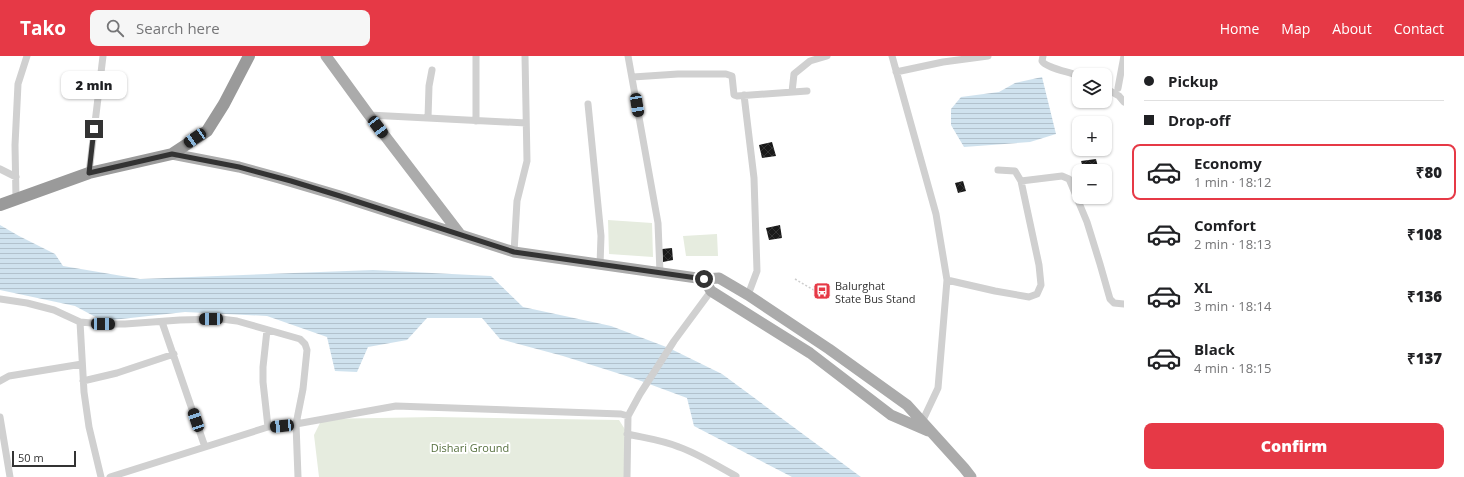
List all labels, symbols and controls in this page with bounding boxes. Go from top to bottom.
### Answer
search box [90,10,370,46]
text: Tako [20,15,66,41]
icon: search [104,17,126,39]
text: Search here [136,18,220,38]
text: Home [1220,19,1259,38]
text: Map [1281,19,1310,38]
text: About [1332,19,1372,38]
text: Contact [1394,19,1444,38]
map controls [1072,68,1112,204]
button: layers [1072,68,1112,108]
callout: 2 min [61,71,127,99]
text: Pickup [1168,71,1218,91]
text: 2 min [76,76,112,94]
car [629,92,645,118]
text: Drop-off [1168,110,1230,130]
car [366,114,390,140]
button: + [1072,116,1112,156]
route end [85,120,103,138]
car [182,126,208,150]
text: Economy [1194,153,1262,173]
icon: car [1146,154,1182,190]
text: ₹80 [1416,162,1442,182]
button: − [1072,164,1112,204]
text: 1 min · 18:12 [1194,173,1271,191]
text: Comfort [1194,215,1256,235]
icon: car [1146,216,1182,252]
text: ₹108 [1407,224,1442,244]
text: 2 min · 18:13 [1194,235,1271,253]
route start [695,270,713,288]
text: XL [1194,277,1212,297]
place label: Balurghat State Bus Stand [835,278,916,306]
icon: car [1146,278,1182,314]
bus stop icon: Balurghat State Bus Stand [812,281,832,301]
text: ₹136 [1407,286,1442,306]
text: 3 min · 18:14 [1194,297,1271,315]
car [199,313,223,325]
car [91,318,115,330]
text: Black [1194,339,1235,359]
icon: car [1146,340,1182,376]
text: ₹137 [1407,348,1442,368]
text: 4 min · 18:15 [1194,359,1271,377]
car [186,407,206,433]
car [269,419,295,433]
button: Confirm [1144,423,1444,469]
park label: Dishari Ground [431,440,509,455]
scale bar [12,449,76,468]
text: 50 m [18,450,44,465]

